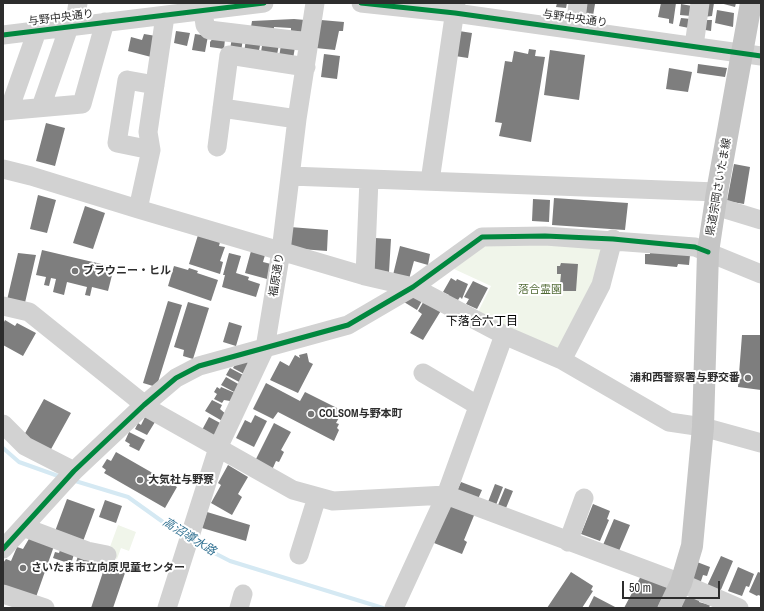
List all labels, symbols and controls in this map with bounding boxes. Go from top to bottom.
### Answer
street label: 与野中央通り [27,7,95,29]
street label: 与野中央通り [541,8,609,30]
street label: 県道宗岡さいたま線 [704,137,734,237]
street label: 福原通り [267,252,287,298]
place label: ブラウニー・ヒル [83,264,171,278]
marker: ブラウニー・ヒル [70,266,80,276]
park label: 落合霊園 [518,283,562,297]
district label: 下落合六丁目 [446,315,518,329]
place label: 浦和西警察署与野交番 [630,371,740,385]
marker: 浦和西警察署与野交番 [743,373,753,383]
place label: COLSOM与野本町 [319,407,403,421]
marker: COLSOM与野本町 [306,409,316,419]
place label: 大気社与野寮 [148,473,214,487]
marker: 大気社与野寮 [135,475,145,485]
water label: 高沼導水路 [160,515,218,559]
place label: さいたま市立向原児童センター [31,561,185,575]
marker: さいたま市立向原児童センター [18,563,28,573]
scale bar [624,573,722,599]
text: 50 m [629,580,651,596]

